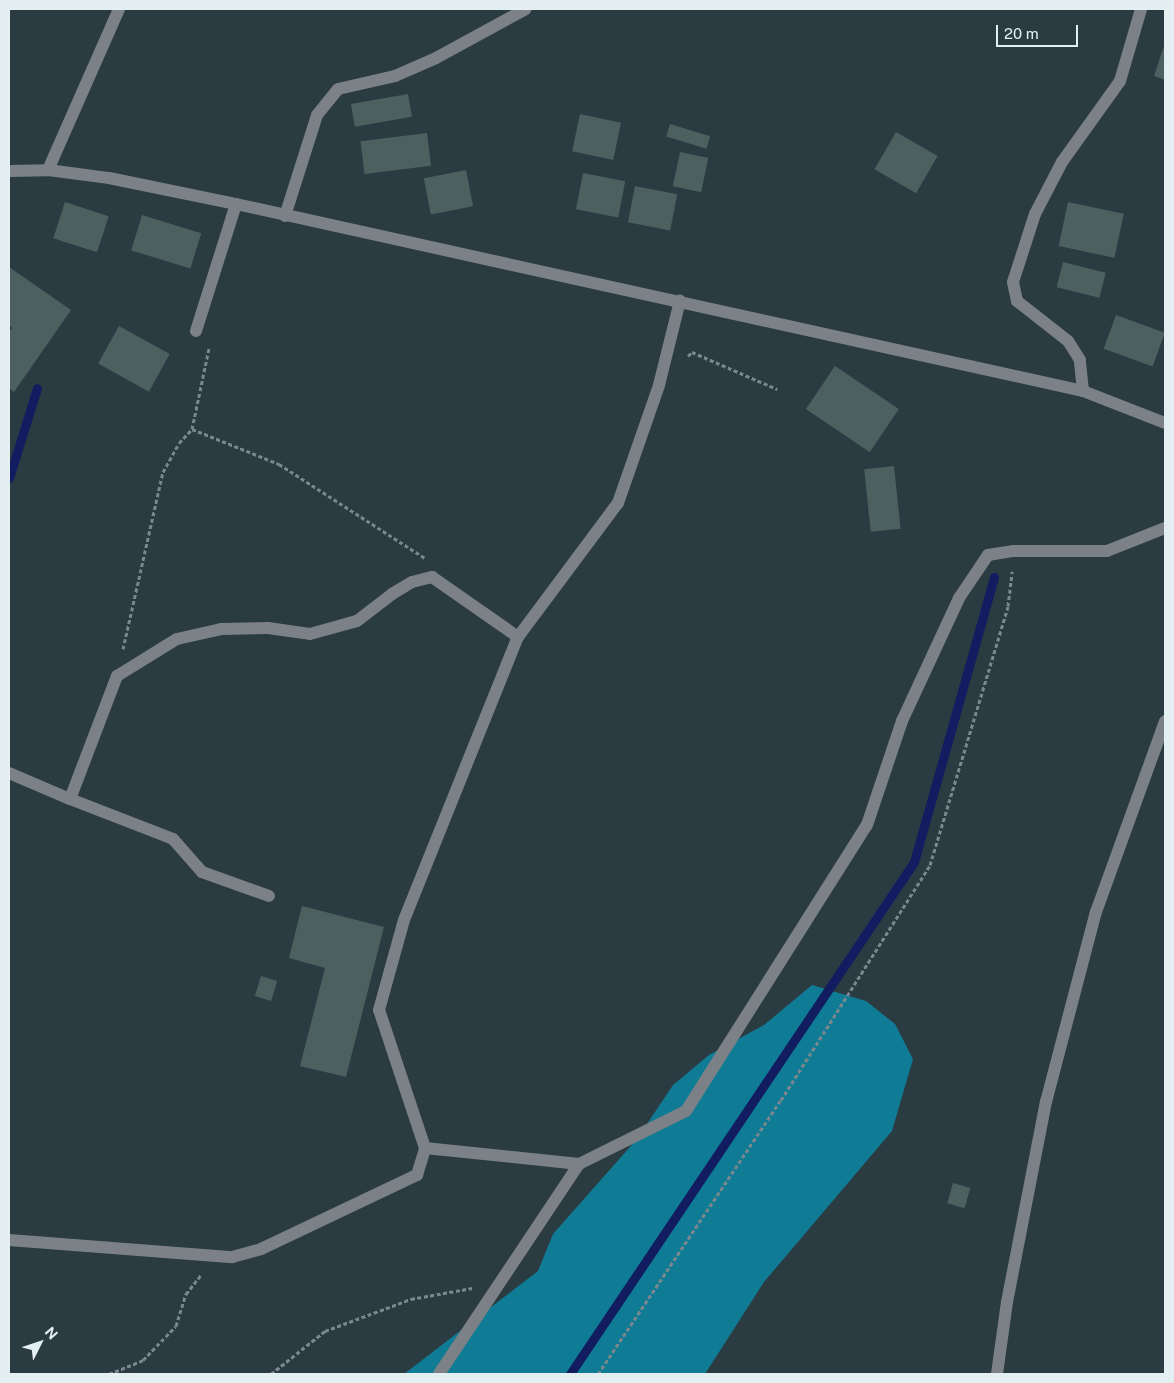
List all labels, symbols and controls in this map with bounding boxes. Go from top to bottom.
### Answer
scale bar [999,15,1082,47]
text: 20 m [1004,25,1039,42]
north arrow [15,1318,65,1368]
text: N [42,1324,61,1343]

